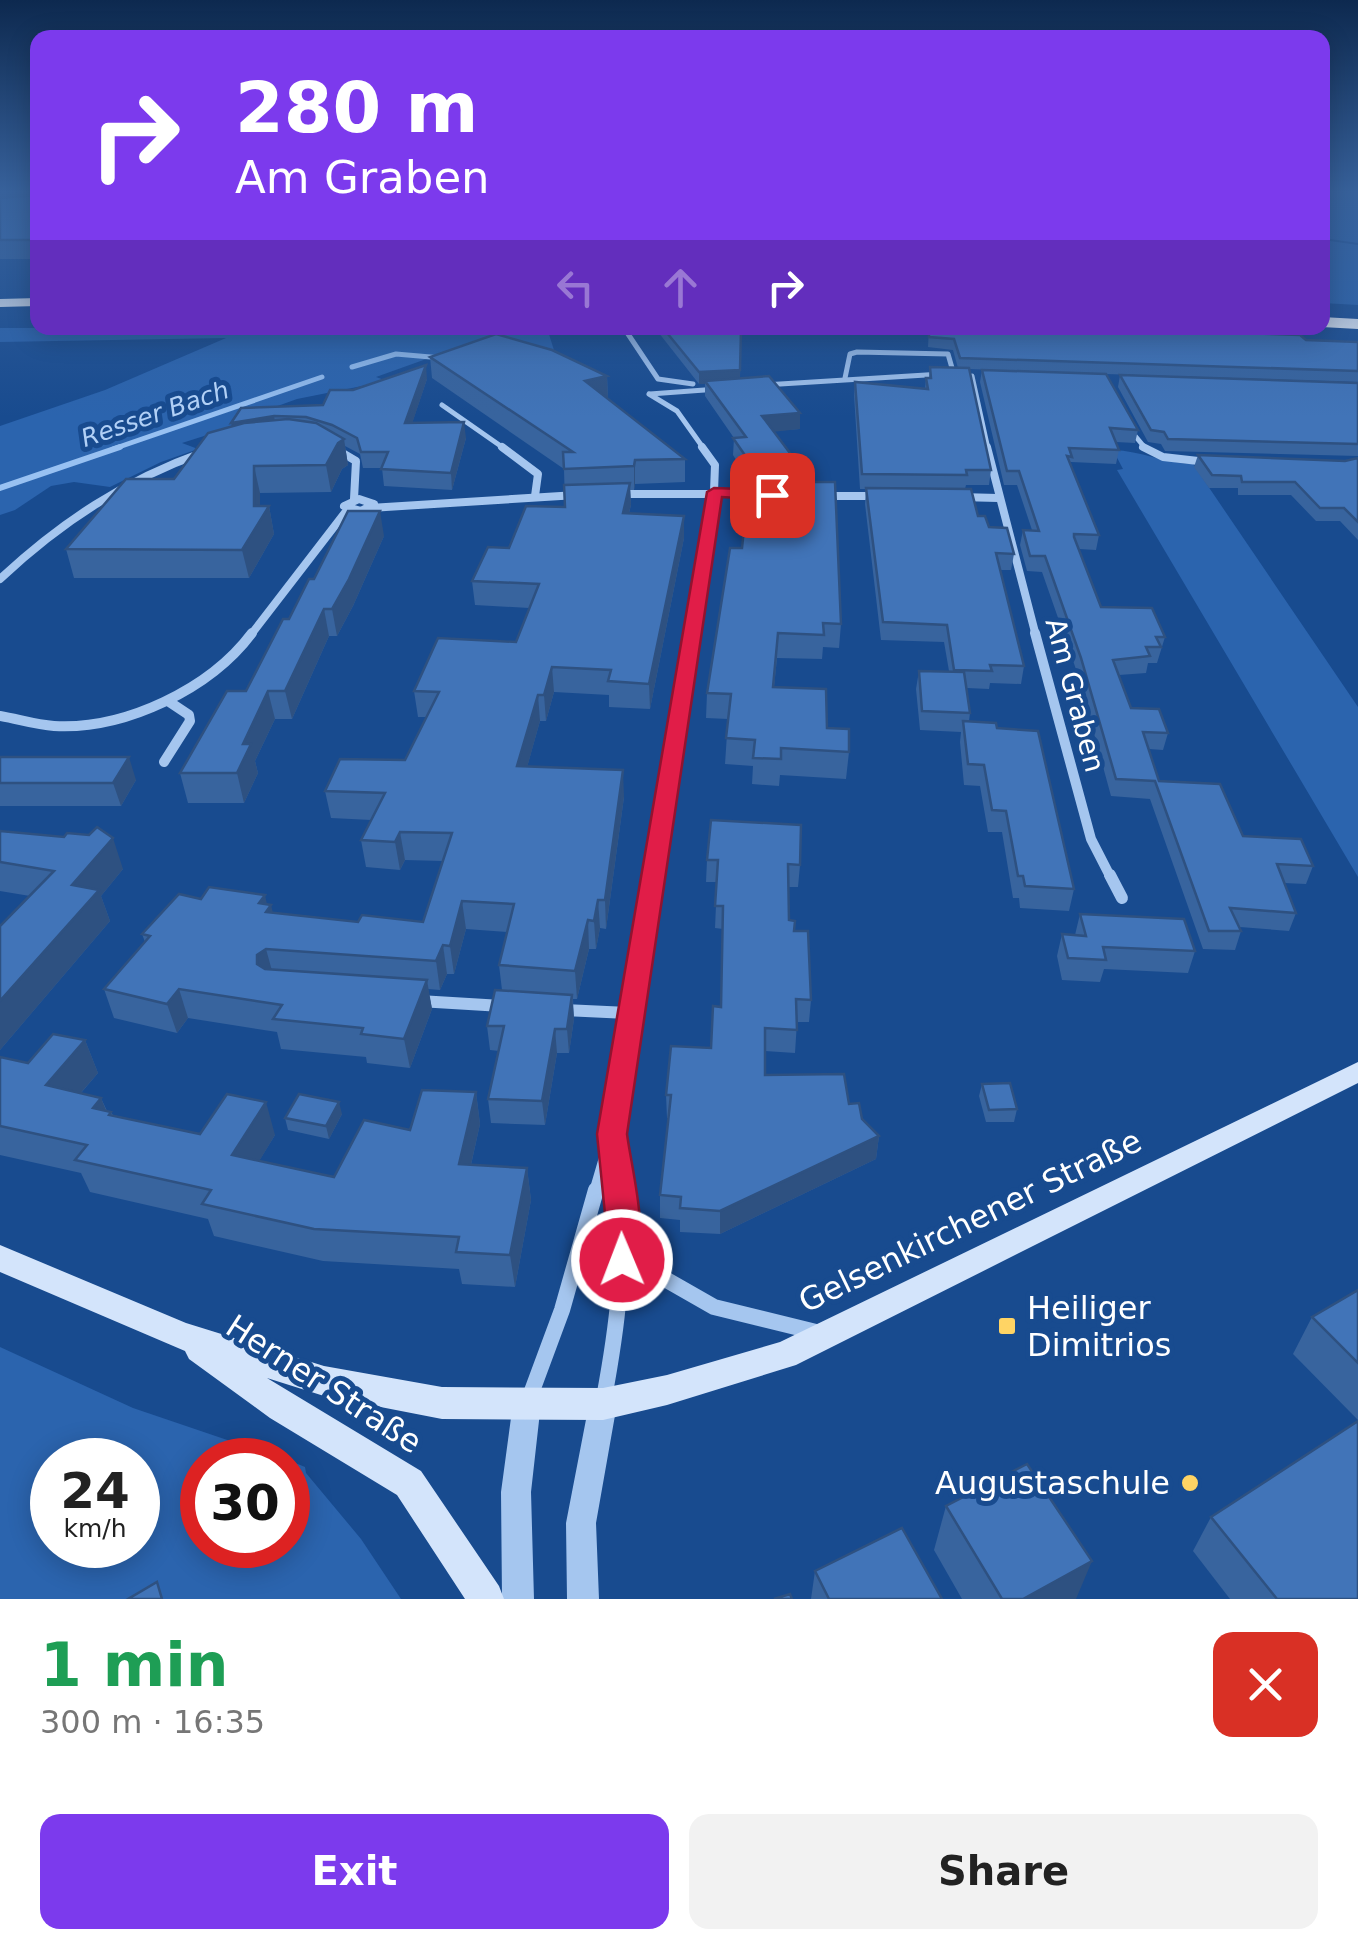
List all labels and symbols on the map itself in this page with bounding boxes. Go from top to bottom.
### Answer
water label: Resser Bach [77,375,233,453]
pin [730,453,815,538]
street label: Am Graben [1039,614,1111,776]
street label: Gelsenkirchener Straße [793,1121,1147,1321]
position arrow [570,1208,674,1312]
place label: Heiliger Dimitrios [1027,1289,1171,1364]
street label: Herner Straße [219,1307,429,1461]
marker: Heiliger Dimitrios [996,1315,1018,1337]
speed limit sign: 30 [180,1438,310,1568]
place label: Augustaschule [935,1464,1170,1502]
marker: Augustaschule [1179,1472,1201,1494]

